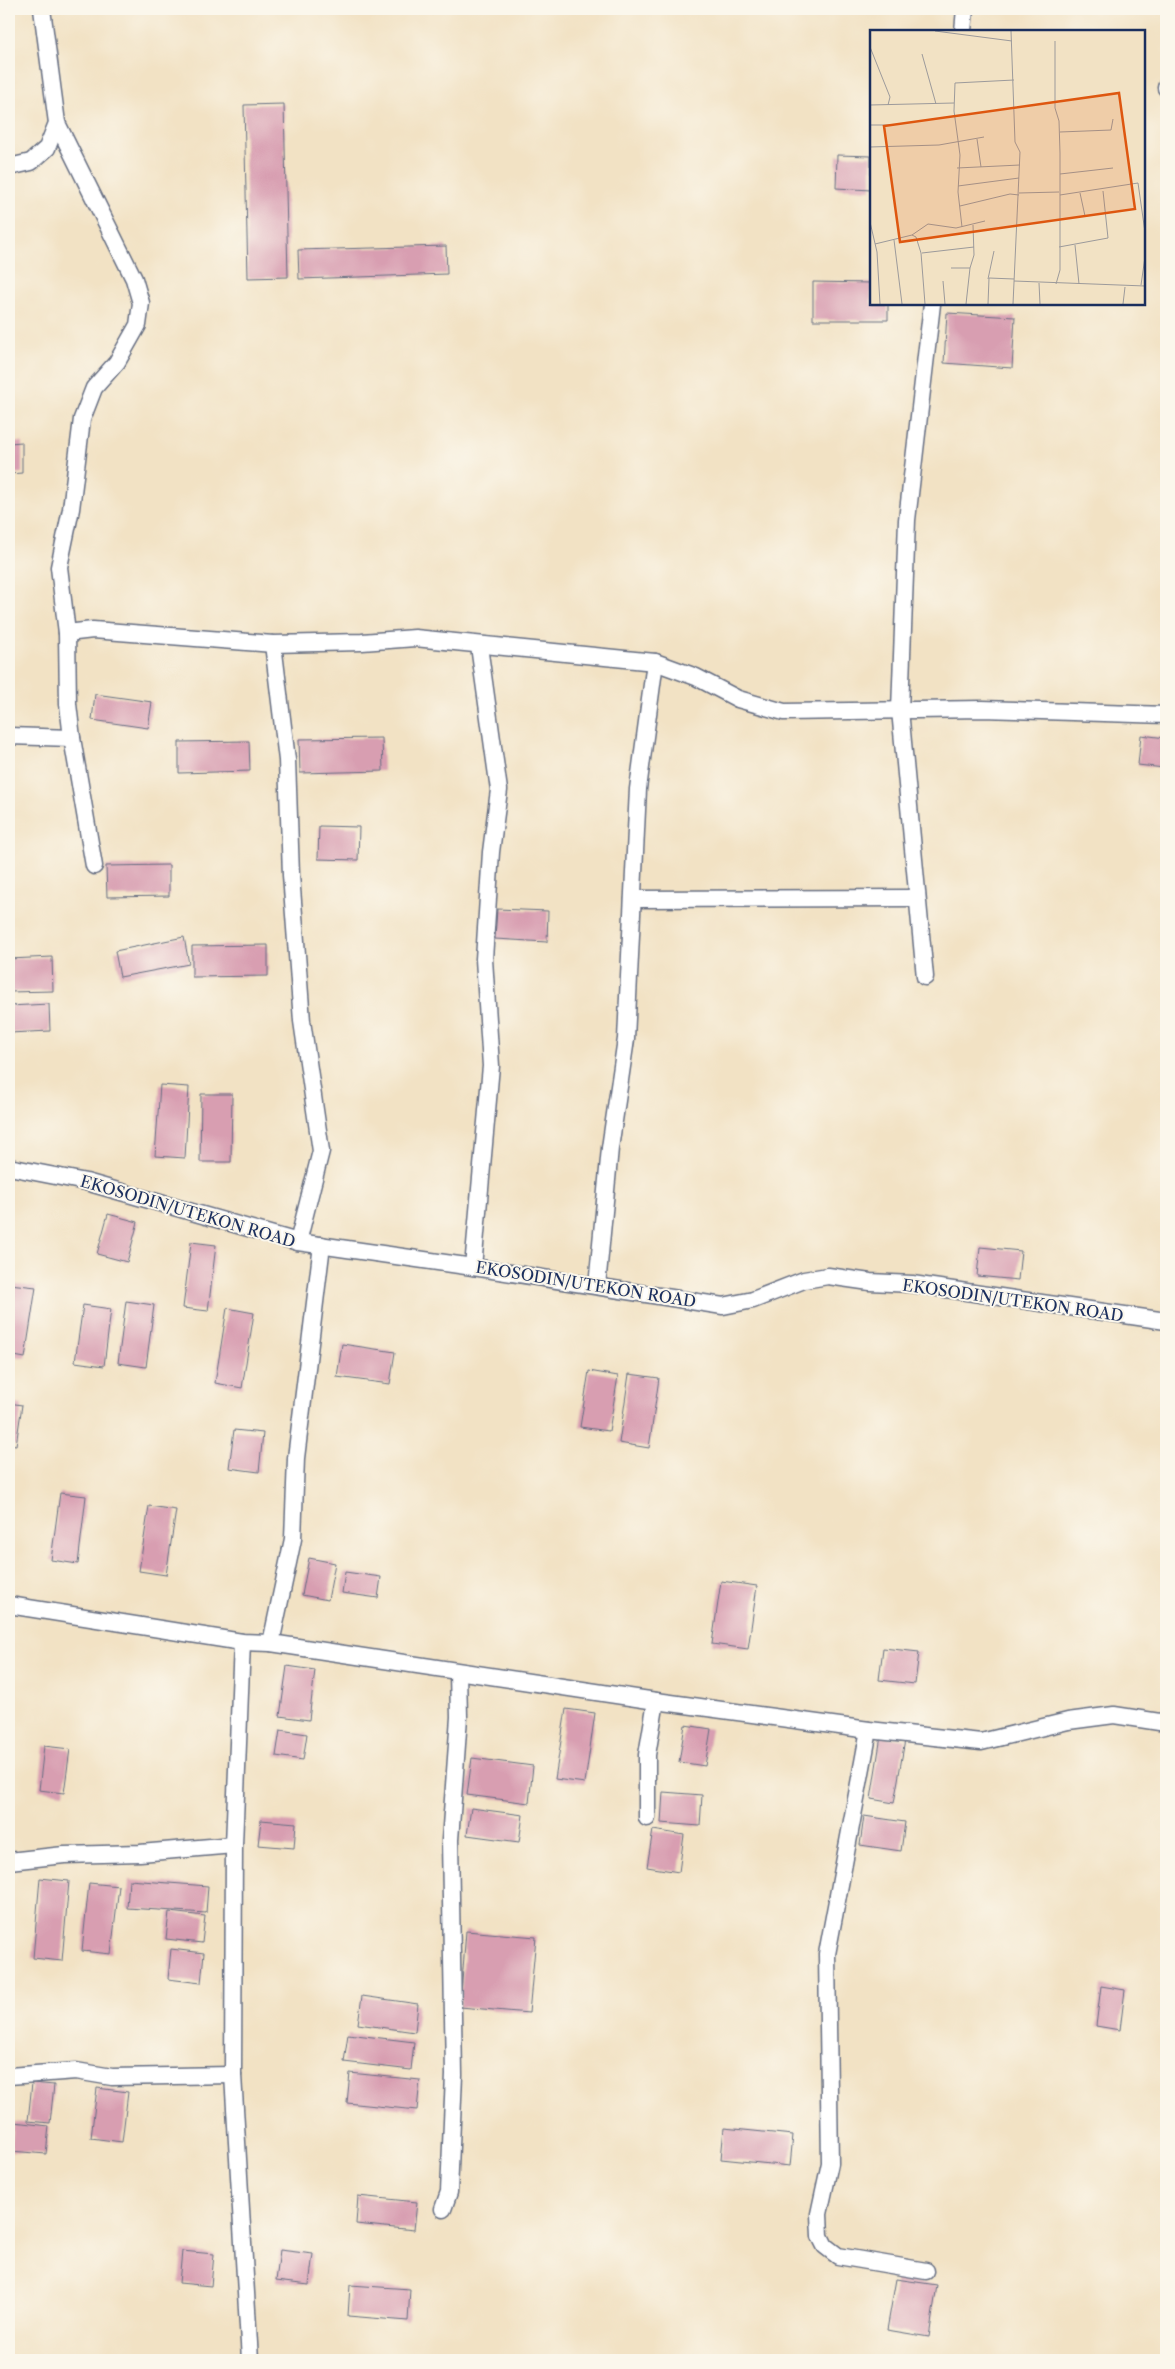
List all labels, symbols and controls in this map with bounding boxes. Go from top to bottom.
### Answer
inset map [870,30,1145,305]
street label: EKOSODIN/UTEKON ROAD [78,1171,298,1251]
street label: EKOSODIN/UTEKON ROAD [474,1257,698,1311]
street label: EKOSODIN/UTEKON ROAD [901,1275,1125,1325]

